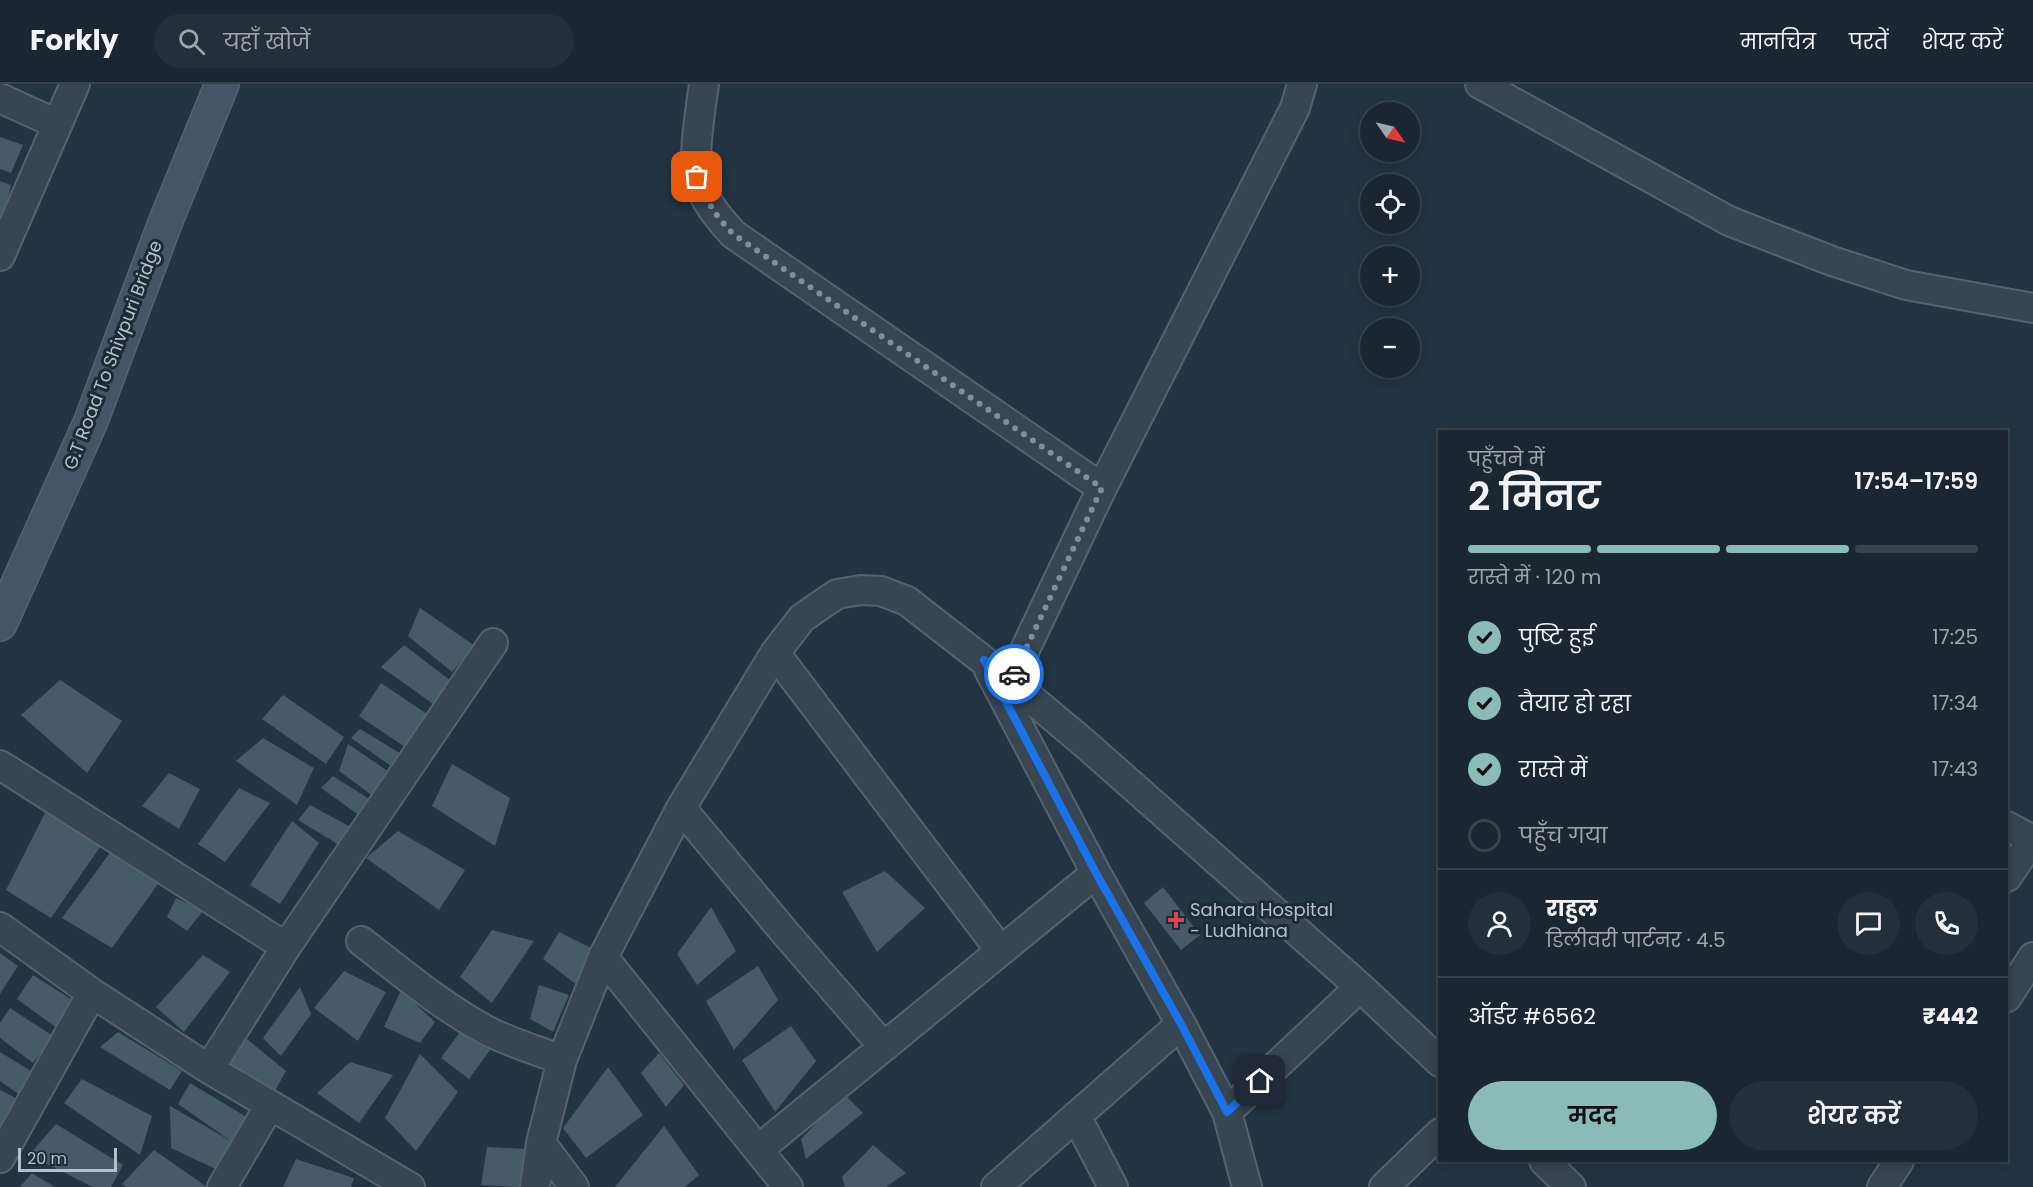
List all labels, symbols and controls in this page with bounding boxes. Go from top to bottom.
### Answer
search box [154,14,574,68]
text: Forkly [30,21,118,60]
icon: search [175,25,208,58]
text: यहाँ खोजें [223,26,310,57]
text: मानचित्र [1740,27,1816,56]
text: परतें [1849,27,1888,56]
text: शेयर करें [1921,27,2003,56]
north arrow [1360,102,1420,162]
map controls [1360,102,1420,378]
pin [671,151,722,202]
icon: bag [680,160,713,193]
button: locate [1360,174,1420,234]
street label: G.T Road To Shivpuri Bridge [57,236,168,473]
button: + [1360,246,1420,306]
button: − [1360,318,1420,378]
text: पहुँचने में [1468,445,1544,473]
text: 17:54–17:59 [1854,466,1978,497]
text: 2 मिनट [1468,469,1601,524]
text: रास्ते में · 120 m [1468,563,1601,591]
icon: check [1468,621,1501,654]
text: पुष्टि हुई [1519,622,1594,653]
text: 17:25 [1932,623,1978,651]
courier [984,644,1044,704]
icon: car [998,658,1031,691]
icon: check [1468,687,1501,720]
text: तैयार हो रहा [1519,688,1631,719]
text: 17:34 [1932,689,1978,717]
icon: check [1468,753,1501,786]
text: रास्ते में [1519,754,1587,785]
text: 17:43 [1932,755,1978,783]
text: पहुँच गया [1519,820,1607,851]
button: person [1468,892,1531,955]
button: chat [1837,892,1900,955]
button: phone [1915,892,1978,955]
text: राहुल [1546,893,1598,924]
place label: Sahara Hospital - Ludhiana [1190,897,1333,943]
marker: Sahara Hospital - Ludhiana [1167,911,1185,929]
text: डिलीवरी पार्टनर · 4.5 [1546,926,1725,954]
text: ऑर्डर #6562 [1468,1001,1596,1032]
text: ₹442 [1922,1001,1978,1032]
pin [1234,1055,1285,1106]
icon: home [1243,1064,1276,1097]
button: मदद [1468,1081,1717,1150]
button: शेयर करें [1729,1081,1978,1150]
scale bar [18,1145,117,1172]
text: 20 m [27,1147,67,1170]

